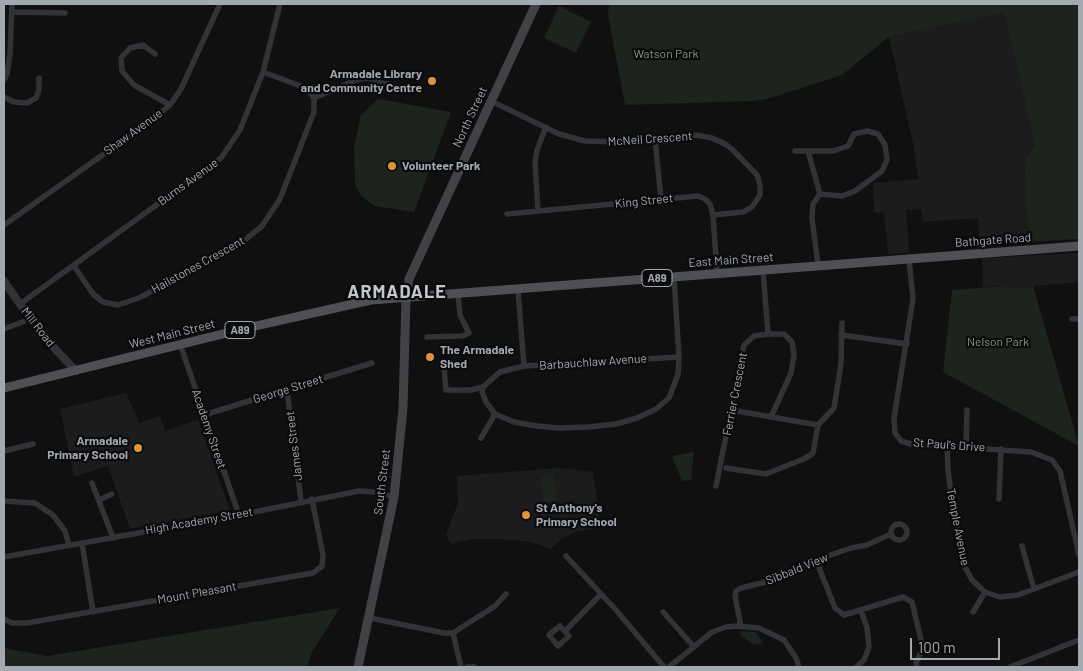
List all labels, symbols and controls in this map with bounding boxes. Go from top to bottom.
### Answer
park label: Watson Park [633,47,699,61]
place label: Armadale Library and Community Centre [301,67,422,95]
marker: Armadale Library and Community Centre [426,75,438,87]
street label: North Street [450,84,490,150]
street label: Shaw Avenue [101,106,165,158]
street label: McNeil Crescent [607,129,693,149]
street label: Burns Avenue [155,155,221,209]
place label: Volunteer Park [402,159,480,173]
marker: Volunteer Park [386,160,398,172]
street label: King Street [614,191,674,211]
street label: Bathgate Road [954,230,1032,250]
street label: Hailstones Crescent [149,233,247,297]
street label: East Main Street [688,250,774,270]
road number: A89 [642,270,672,286]
district label: ARMADALE [346,281,448,303]
street label: Mill Road [18,304,58,350]
street label: West Main Street [127,316,217,352]
road number: A89 [225,322,255,338]
park label: Nelson Park [967,335,1029,349]
place label: The Armadale Shed [440,343,514,371]
marker: The Armadale Shed [424,351,436,363]
street label: Barbauchlaw Avenue [539,351,647,373]
street label: Ferrier Crescent [720,351,750,437]
street label: George Street [251,372,325,406]
street label: Academy Street [189,387,229,471]
street label: James Street [283,410,305,482]
place label: Armadale Primary School [47,434,128,462]
street label: St Paul's Drive [912,435,986,455]
marker: Armadale Primary School [132,442,144,454]
street label: South Street [371,448,393,516]
street label: Temple Avenue [943,487,973,567]
place label: St Anthony's Primary School [536,501,617,529]
street label: High Academy Street [144,504,254,538]
marker: St Anthony's Primary School [520,509,532,521]
street label: Sibbald View [764,550,830,588]
street label: Mount Pleasant [156,579,238,607]
scale bar [913,628,1003,660]
text: 100 m [918,638,956,656]

